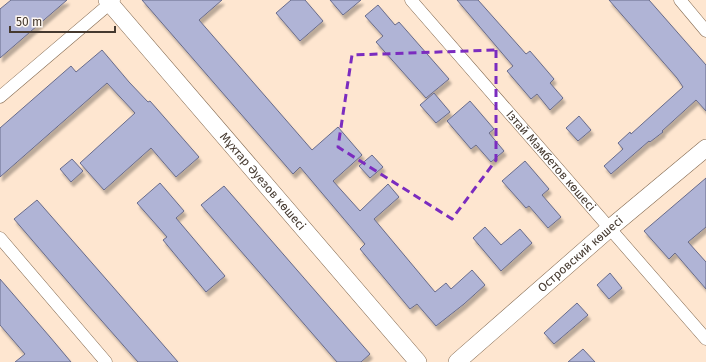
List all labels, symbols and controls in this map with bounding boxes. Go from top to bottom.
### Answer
scale bar [10,8,115,34]
text: 50 m [16,15,42,29]
street label: Ізтай Мәмбетов көшесі [503,107,598,214]
street label: Мұхтар Әуезов көшесі [217,130,308,233]
street label: Островский көшесі [535,213,626,295]

